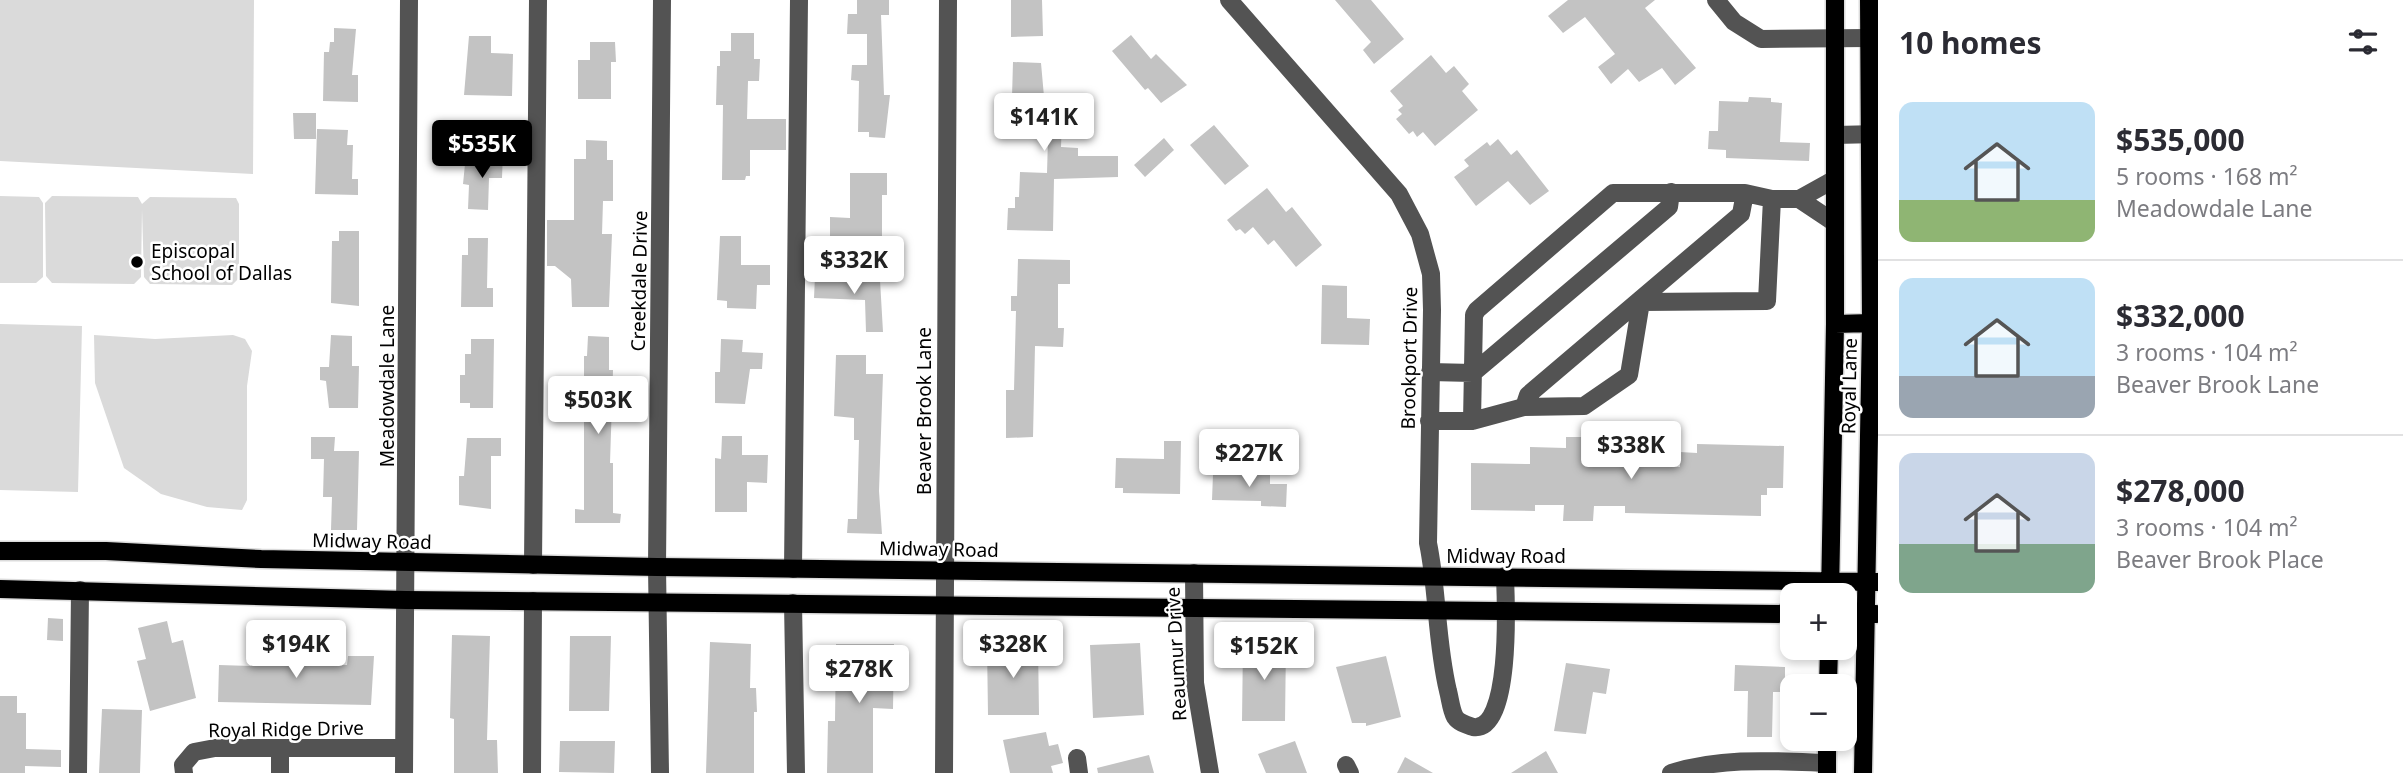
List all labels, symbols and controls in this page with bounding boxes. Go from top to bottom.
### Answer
text: 10 homes [1899,22,2042,63]
icon: filters [2344,23,2382,61]
pin: $141K [995,94,1093,153]
text: $141K [1010,100,1078,132]
text: $535,000 [2116,119,2245,160]
pin: $535K [433,120,531,180]
text: $535K [448,127,516,159]
icon: home [1955,130,2039,214]
text: 5 rooms · 168 m² [2116,160,2298,192]
text: Meadowdale Lane [2116,192,2313,224]
street label: Creekdale Drive [625,210,653,352]
pin: $332K [805,236,903,296]
place label: Episcopal School of Dallas [151,238,292,286]
text: $332K [820,243,888,275]
marker: Episcopal School of Dallas [129,254,145,270]
street label: Brookport Drive [1395,286,1423,430]
text: $332,000 [2116,295,2245,336]
street label: Meadowdale Lane [374,305,400,467]
icon: home [1955,306,2039,390]
street label: Beaver Brook Lane [911,327,937,495]
text: 3 rooms · 104 m² [2116,336,2298,368]
street label: Royal Lane [1835,338,1863,434]
text: Beaver Brook Lane [2116,368,2319,400]
pin: $503K [549,376,647,436]
text: $503K [564,383,632,415]
pin: $338K [1582,421,1680,481]
text: $338K [1597,428,1665,460]
pin: $227K [1200,430,1298,489]
text: $227K [1215,436,1283,468]
text: $278,000 [2116,470,2245,511]
icon: home [1955,481,2039,565]
text: 3 rooms · 104 m² [2116,511,2298,543]
street label: Midway Road [312,527,432,555]
street label: Midway Road [879,535,999,563]
street label: Midway Road [1446,543,1566,569]
text: Beaver Brook Place [2116,543,2324,575]
map controls [1780,583,1857,751]
button: + [1780,583,1857,660]
street label: Reaumur Drive [1160,586,1192,722]
pin: $194K [247,620,345,680]
pin: $328K [964,620,1062,680]
pin: $152K [1215,622,1313,682]
text: $194K [262,627,330,659]
text: $328K [979,627,1047,659]
text: $152K [1230,629,1298,661]
pin: $278K [810,646,908,705]
text: $278K [825,652,893,684]
button: − [1780,674,1857,751]
street label: Royal Ridge Drive [208,715,364,743]

